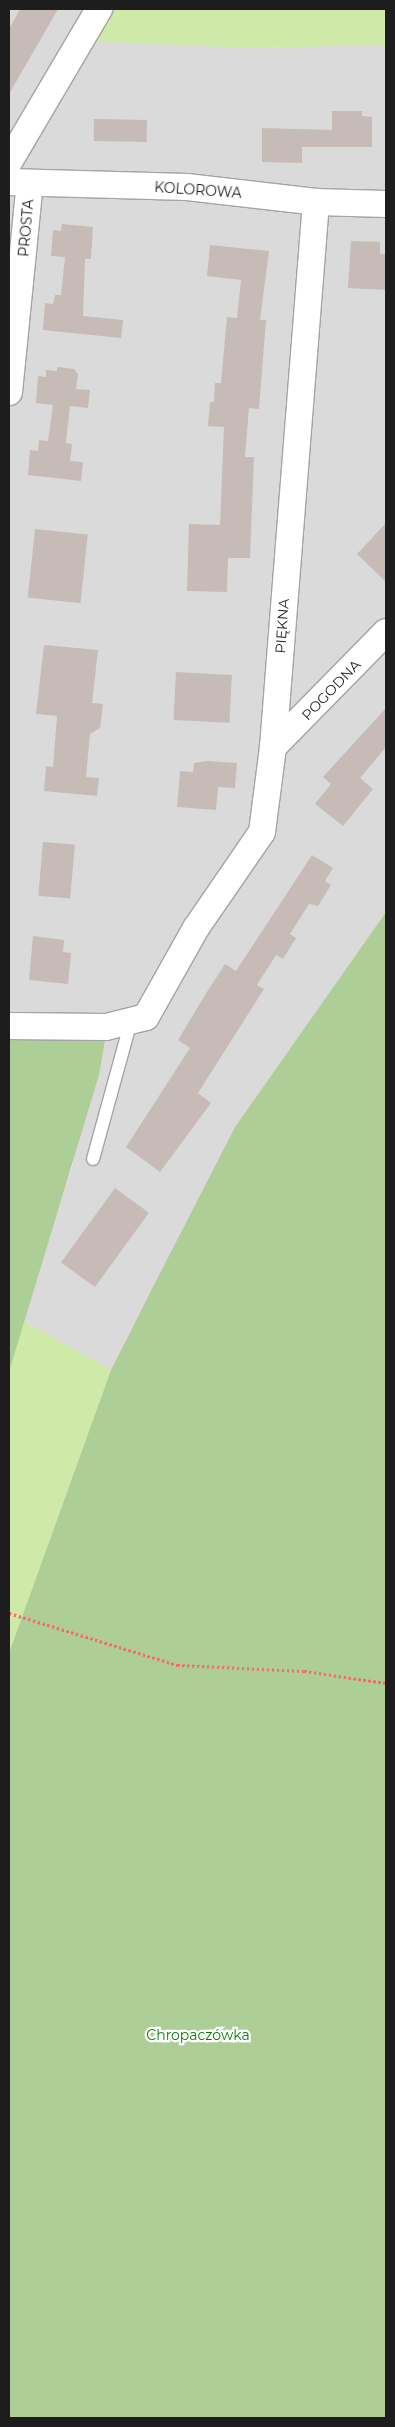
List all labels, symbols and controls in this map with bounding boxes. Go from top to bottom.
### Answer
street label: KOLOROWA [154,179,242,201]
street label: PROSTA [15,198,37,258]
street label: PIĘKNA [272,598,292,654]
street label: POGODNA [298,656,364,724]
park label: Chropaczówka [146,2027,250,2043]

